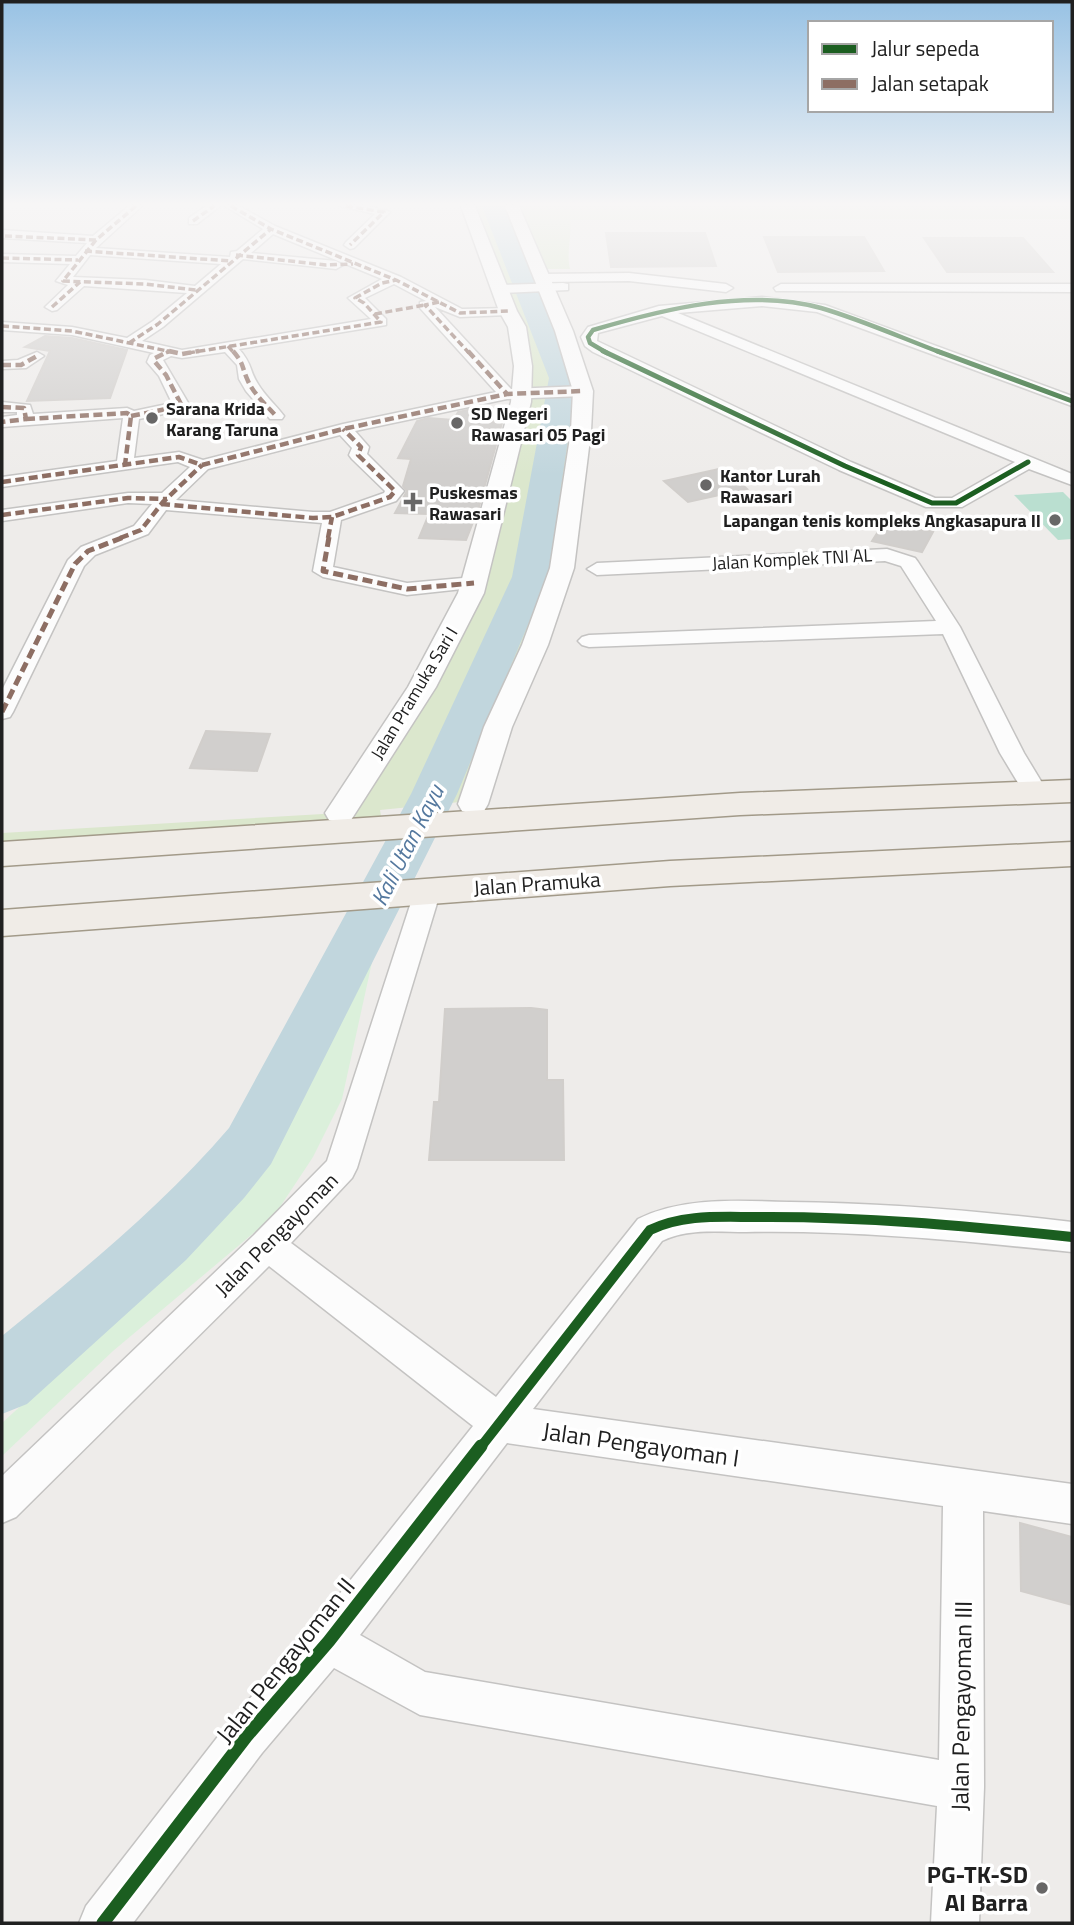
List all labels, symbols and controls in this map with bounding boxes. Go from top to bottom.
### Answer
legend [808,21,1053,112]
text: Jalur sepeda [871,32,980,64]
text: Jalan setapak [871,67,989,99]
place label: Sarana Krida Karang Taruna [166,395,278,443]
place label: SD Negeri Rawasari 05 Pagi [471,400,605,448]
marker: Sarana Krida Karang Taruna [144,410,160,426]
marker: SD Negeri Rawasari 05 Pagi [449,415,465,431]
place label: Kantor Lurah Rawasari [720,462,821,510]
marker: Kantor Lurah Rawasari [698,477,714,493]
place label: Puskesmas Rawasari [429,479,518,527]
marker: Puskesmas Rawasari [403,492,423,512]
place label: Lapangan tenis kompleks Angkasapura II [723,507,1041,534]
marker: Lapangan tenis kompleks Angkasapura II [1047,512,1063,528]
street label: Jalan Komplek TNI AL [711,541,873,577]
street label: Jalan Pramuka Sari I [364,622,464,764]
water label: Kali Utan Kayu [362,777,453,912]
street label: Jalan Pramuka [472,863,602,903]
street label: Jalan Pengayoman [207,1165,345,1303]
street label: Jalan Pengayoman I [540,1412,742,1476]
street label: Jalan Pengayoman II [207,1569,363,1751]
street label: Jalan Pengayoman III [941,1601,981,1811]
place label: PG-TK-SD Al Barra [927,1856,1028,1920]
marker: PG-TK-SD Al Barra [1034,1880,1050,1896]

